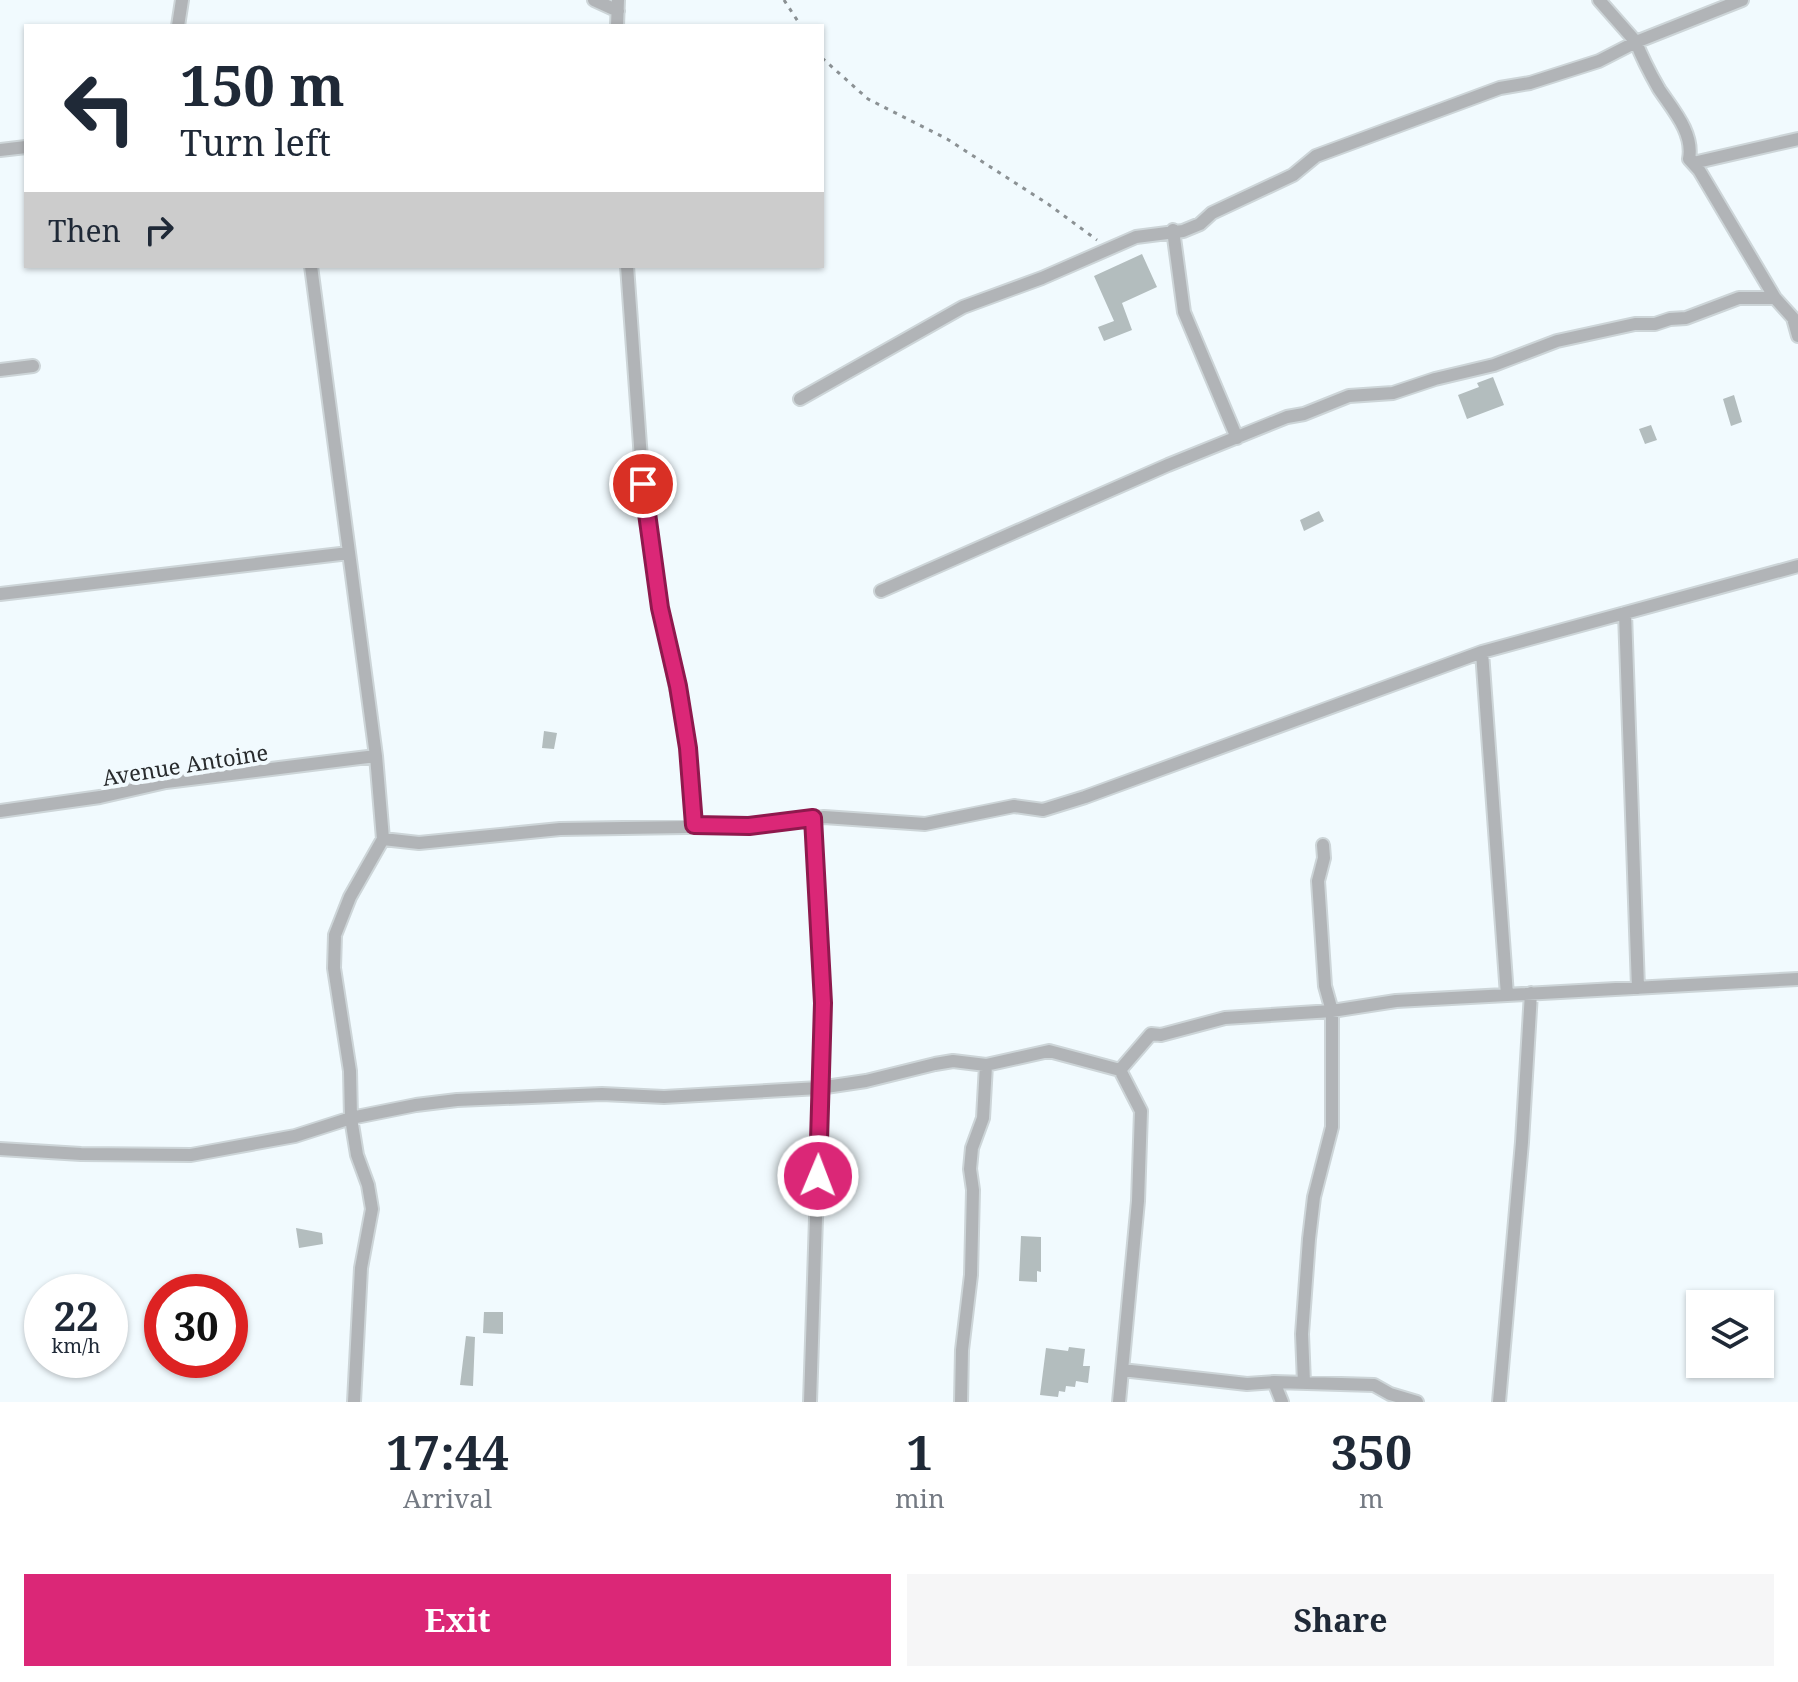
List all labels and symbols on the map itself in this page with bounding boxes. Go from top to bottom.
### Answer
pin [609,450,677,518]
street label: Avenue Antoine [100,736,270,792]
position arrow [776,1134,860,1218]
speed limit sign: 30 [144,1274,248,1378]

